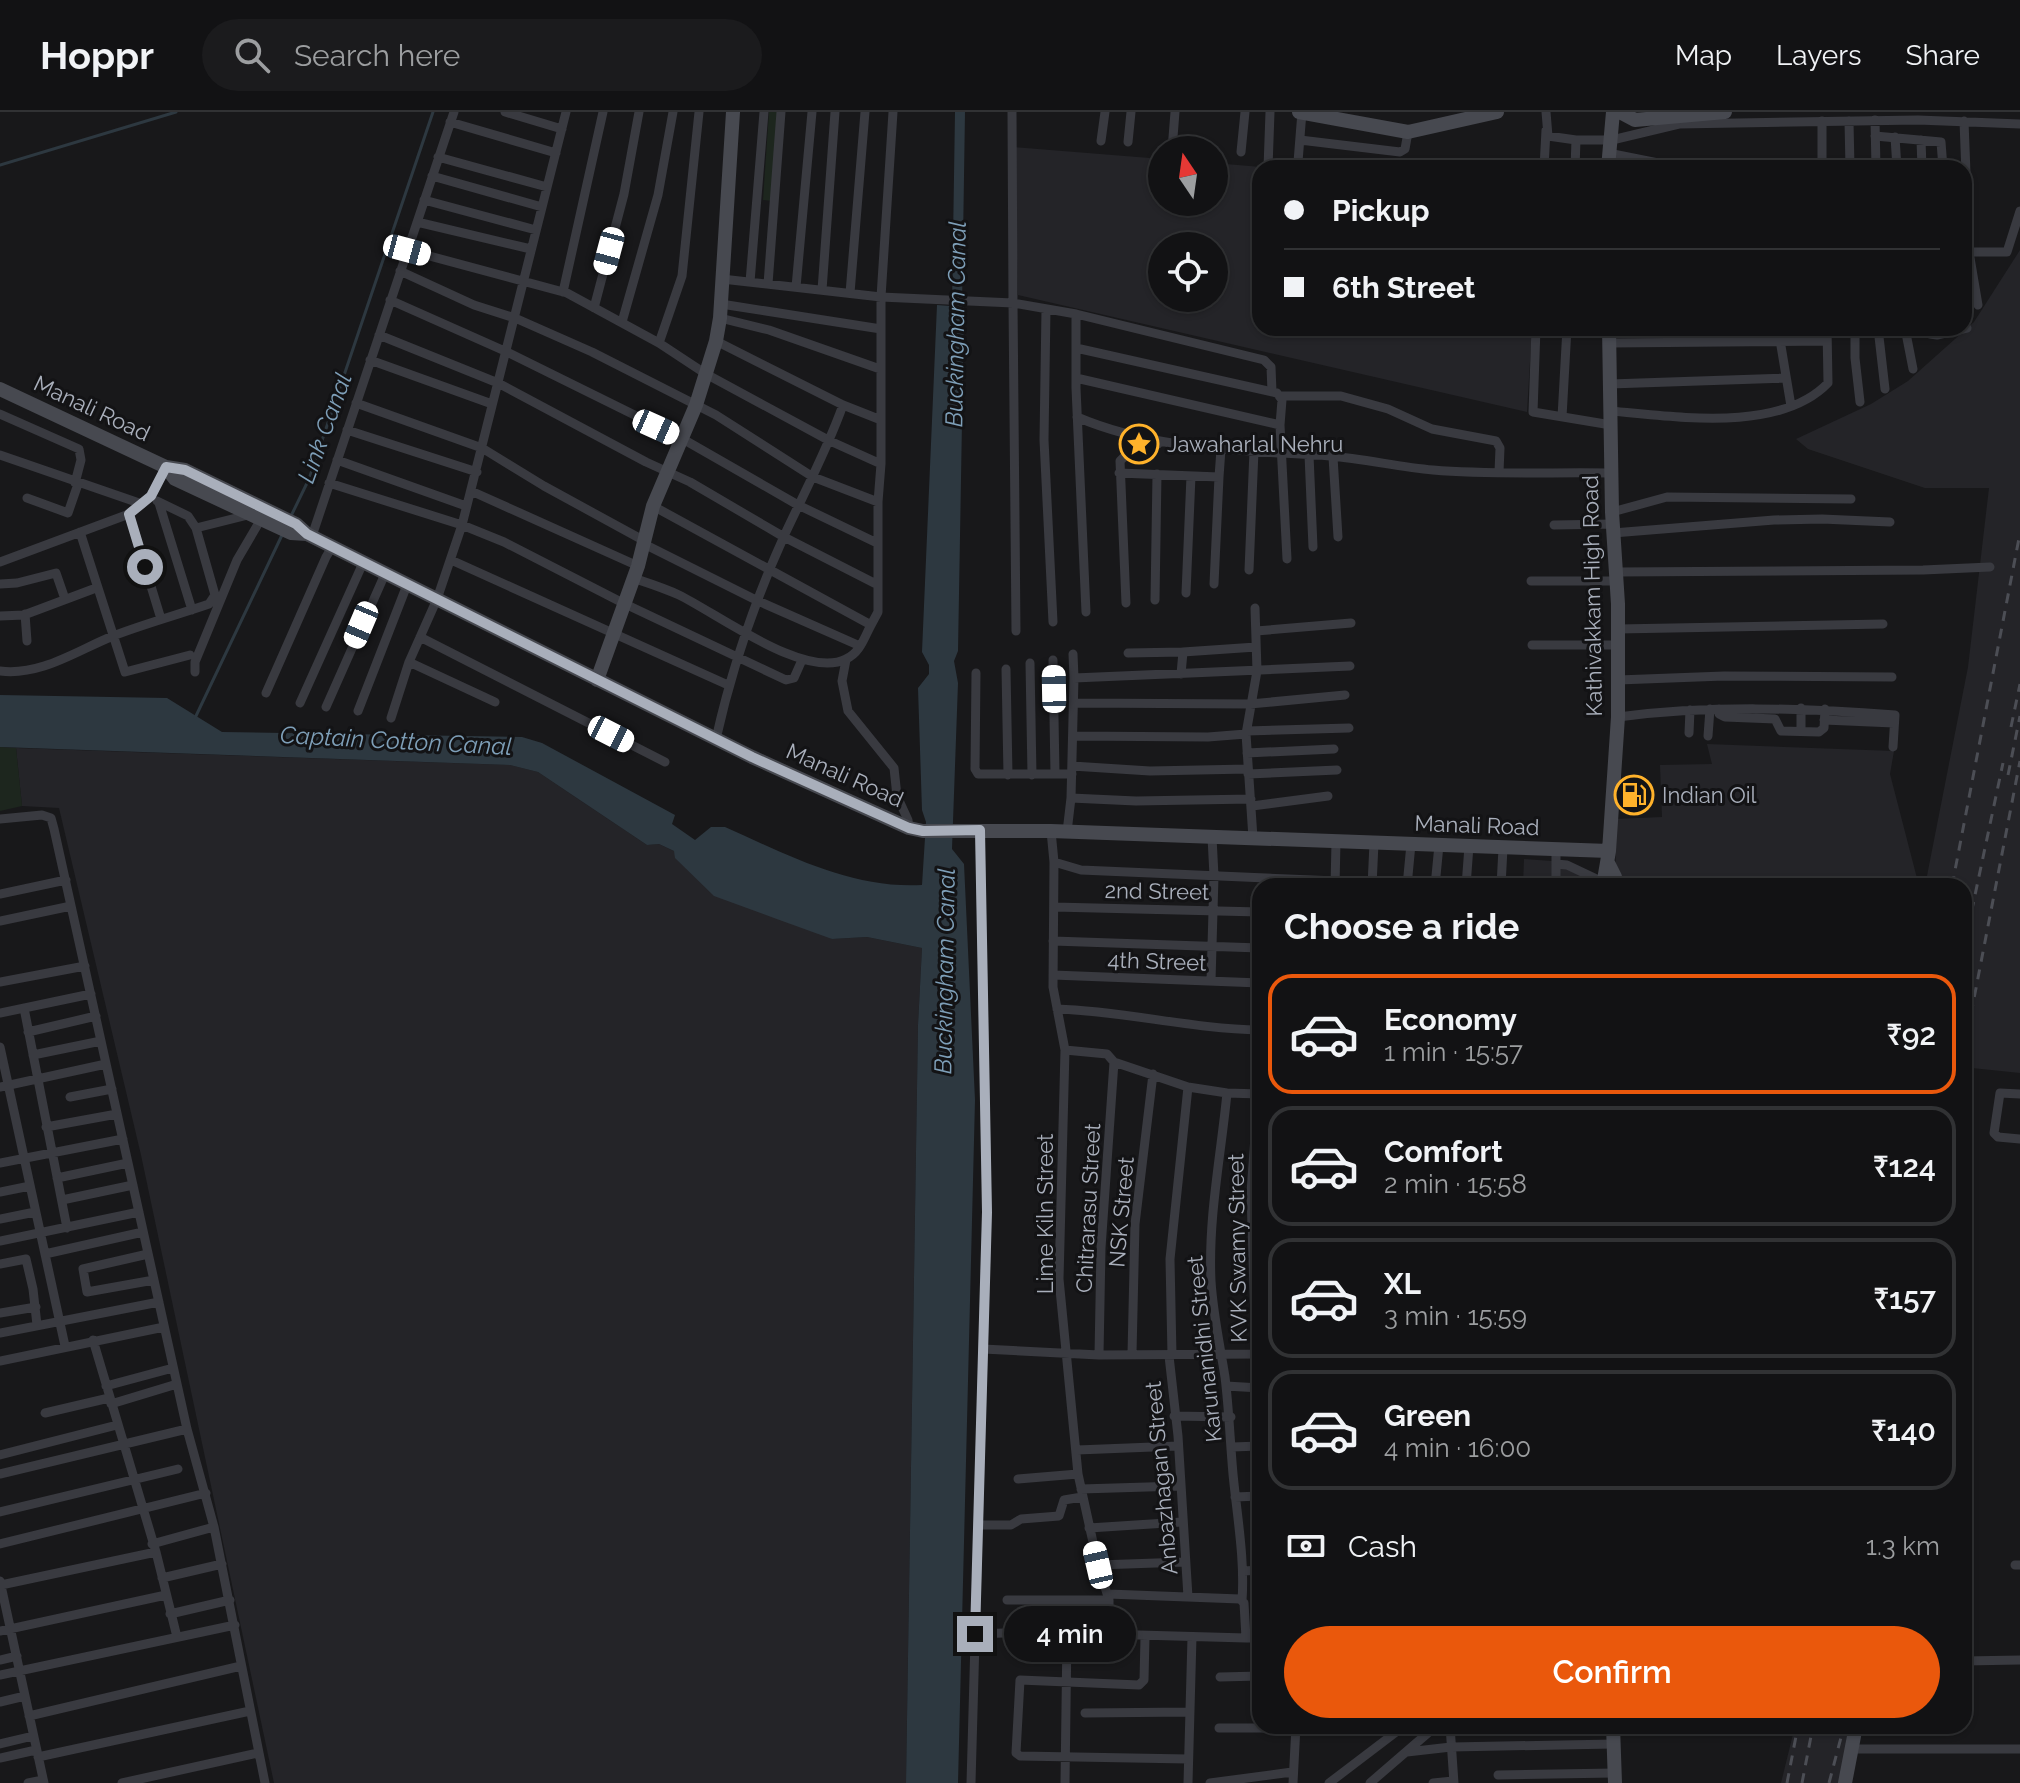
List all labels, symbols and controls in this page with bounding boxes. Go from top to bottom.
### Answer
search box [202,19,762,91]
text: Hoppr [40,33,154,78]
icon: search [230,33,274,77]
text: Search here [294,38,460,73]
text: Map [1675,39,1732,72]
text: Layers [1776,39,1862,72]
text: Share [1906,39,1980,72]
north arrow [1148,136,1228,216]
map controls [1148,136,1228,312]
text: Pickup [1332,193,1430,228]
water label: Buckingham Canal [939,221,972,427]
car [591,225,627,277]
car [381,232,433,268]
button: locate [1148,232,1228,312]
text: 6th Street [1332,270,1475,305]
water label: Link Canal [291,369,358,487]
street label: Manali Road [30,370,154,446]
car [629,406,683,448]
place icon: Jawaharlal Nehru [1118,423,1160,465]
place label: Jawaharlal Nehru [1167,431,1343,457]
street label: Kathivakkam High Road [1577,475,1607,717]
route start [127,549,163,585]
car [341,598,381,652]
car [1042,665,1066,713]
car [584,712,638,756]
water label: Captain Cotton Canal [279,720,513,761]
street label: Manali Road [783,738,907,812]
fuel station icon: Indian Oil [1613,774,1655,816]
place label: Indian Oil [1662,782,1757,808]
street label: Manali Road [1414,810,1540,840]
water label: Buckingham Canal [928,868,961,1074]
street label: 2nd Street [1104,877,1210,905]
text: Choose a ride [1284,905,1519,947]
street label: 4th Street [1107,946,1207,976]
icon: car [1288,998,1360,1070]
text: Economy [1384,1002,1517,1037]
text: ₹92 [1886,1017,1936,1052]
text: 1 min · 15:57 [1384,1037,1523,1067]
street label: Chitrarasu Street [1071,1122,1105,1293]
icon: car [1288,1130,1360,1202]
street label: Lime Kiln Street [1032,1133,1058,1294]
text: Comfort [1384,1134,1503,1169]
text: ₹124 [1873,1149,1936,1184]
street label: KVK Swamy Street [1222,1153,1252,1343]
street label: NSK Street [1103,1155,1139,1268]
text: 2 min · 15:58 [1384,1169,1527,1199]
street label: Karunanidhi Street [1181,1254,1227,1443]
icon: car [1288,1262,1360,1334]
text: XL [1384,1266,1421,1301]
text: ₹157 [1873,1281,1936,1316]
text: 3 min · 15:59 [1384,1301,1527,1331]
street label: Anbazhagan Street [1140,1380,1182,1576]
icon: car [1288,1394,1360,1466]
text: Green [1384,1398,1471,1433]
text: ₹140 [1871,1413,1936,1448]
text: 4 min · 16:00 [1384,1433,1531,1463]
icon: cash [1284,1524,1328,1568]
text: Cash [1348,1529,1417,1564]
text: 1.3 km [1866,1531,1940,1561]
car [1081,1539,1115,1591]
callout: 4 min [1003,1606,1135,1662]
route end [957,1616,993,1652]
text: 4 min [1036,1619,1104,1649]
button: Confirm [1284,1626,1940,1718]

